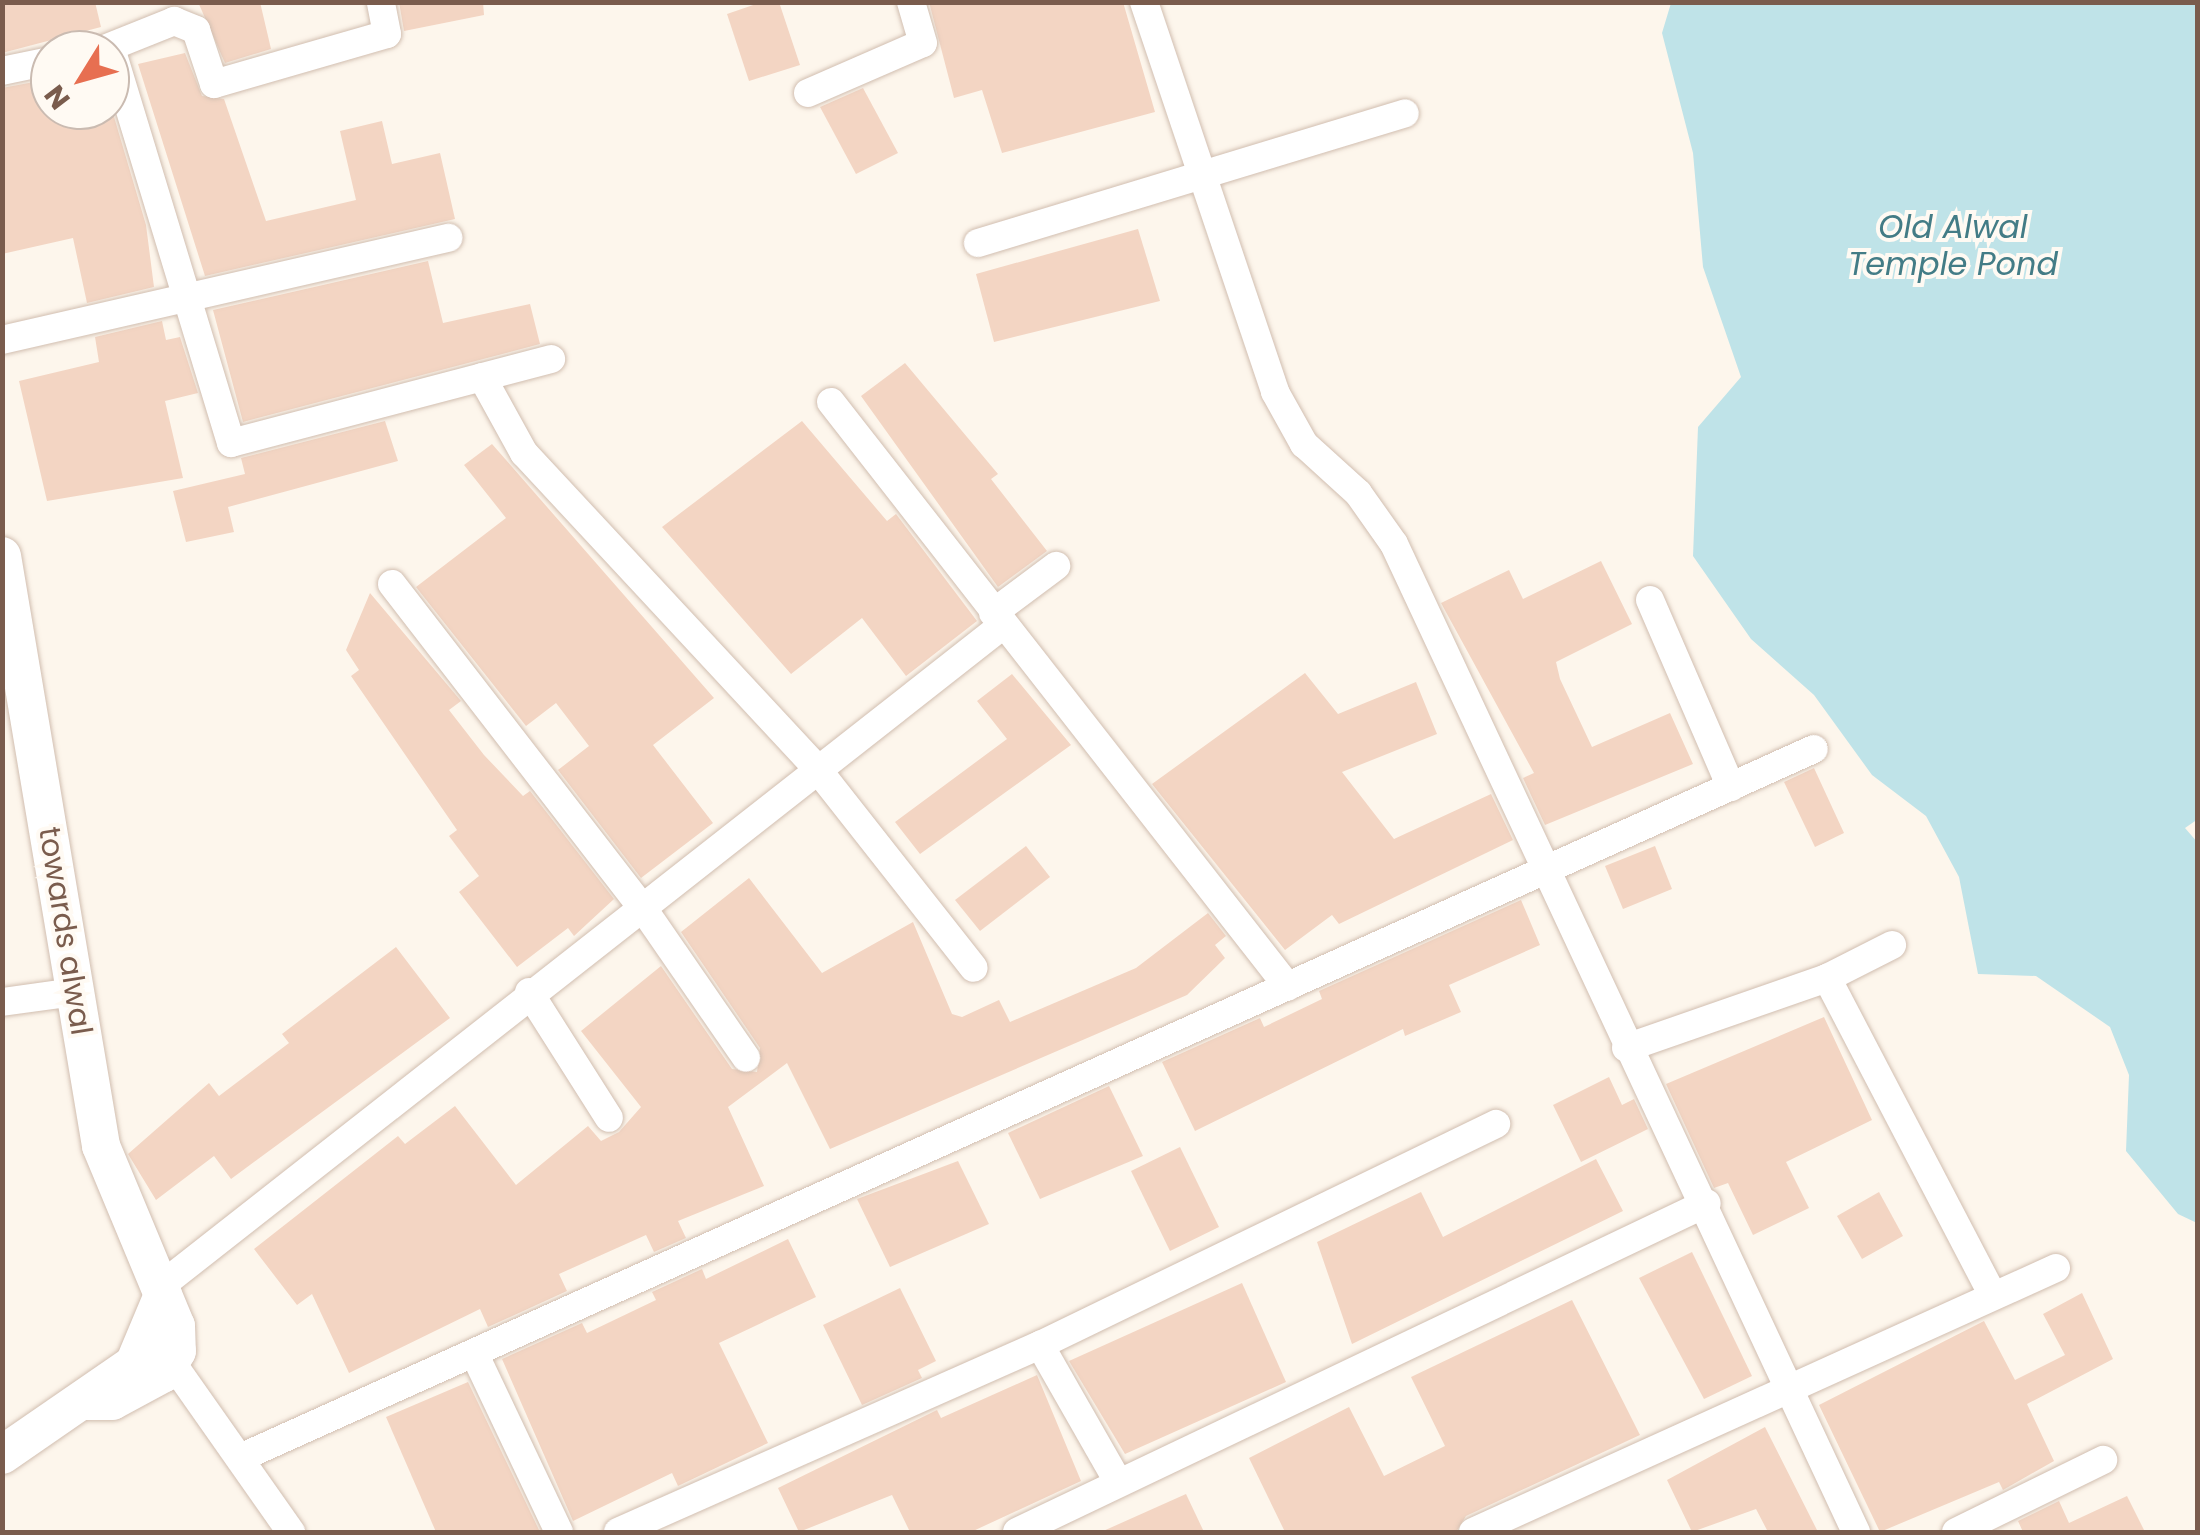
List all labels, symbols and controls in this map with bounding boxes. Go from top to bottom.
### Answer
north arrow [30,30,130,130]
text: N [35,77,79,117]
water label: Old Alwal Temple Pond [1848,209,2058,284]
street label: towards alwal [31,824,99,1038]

